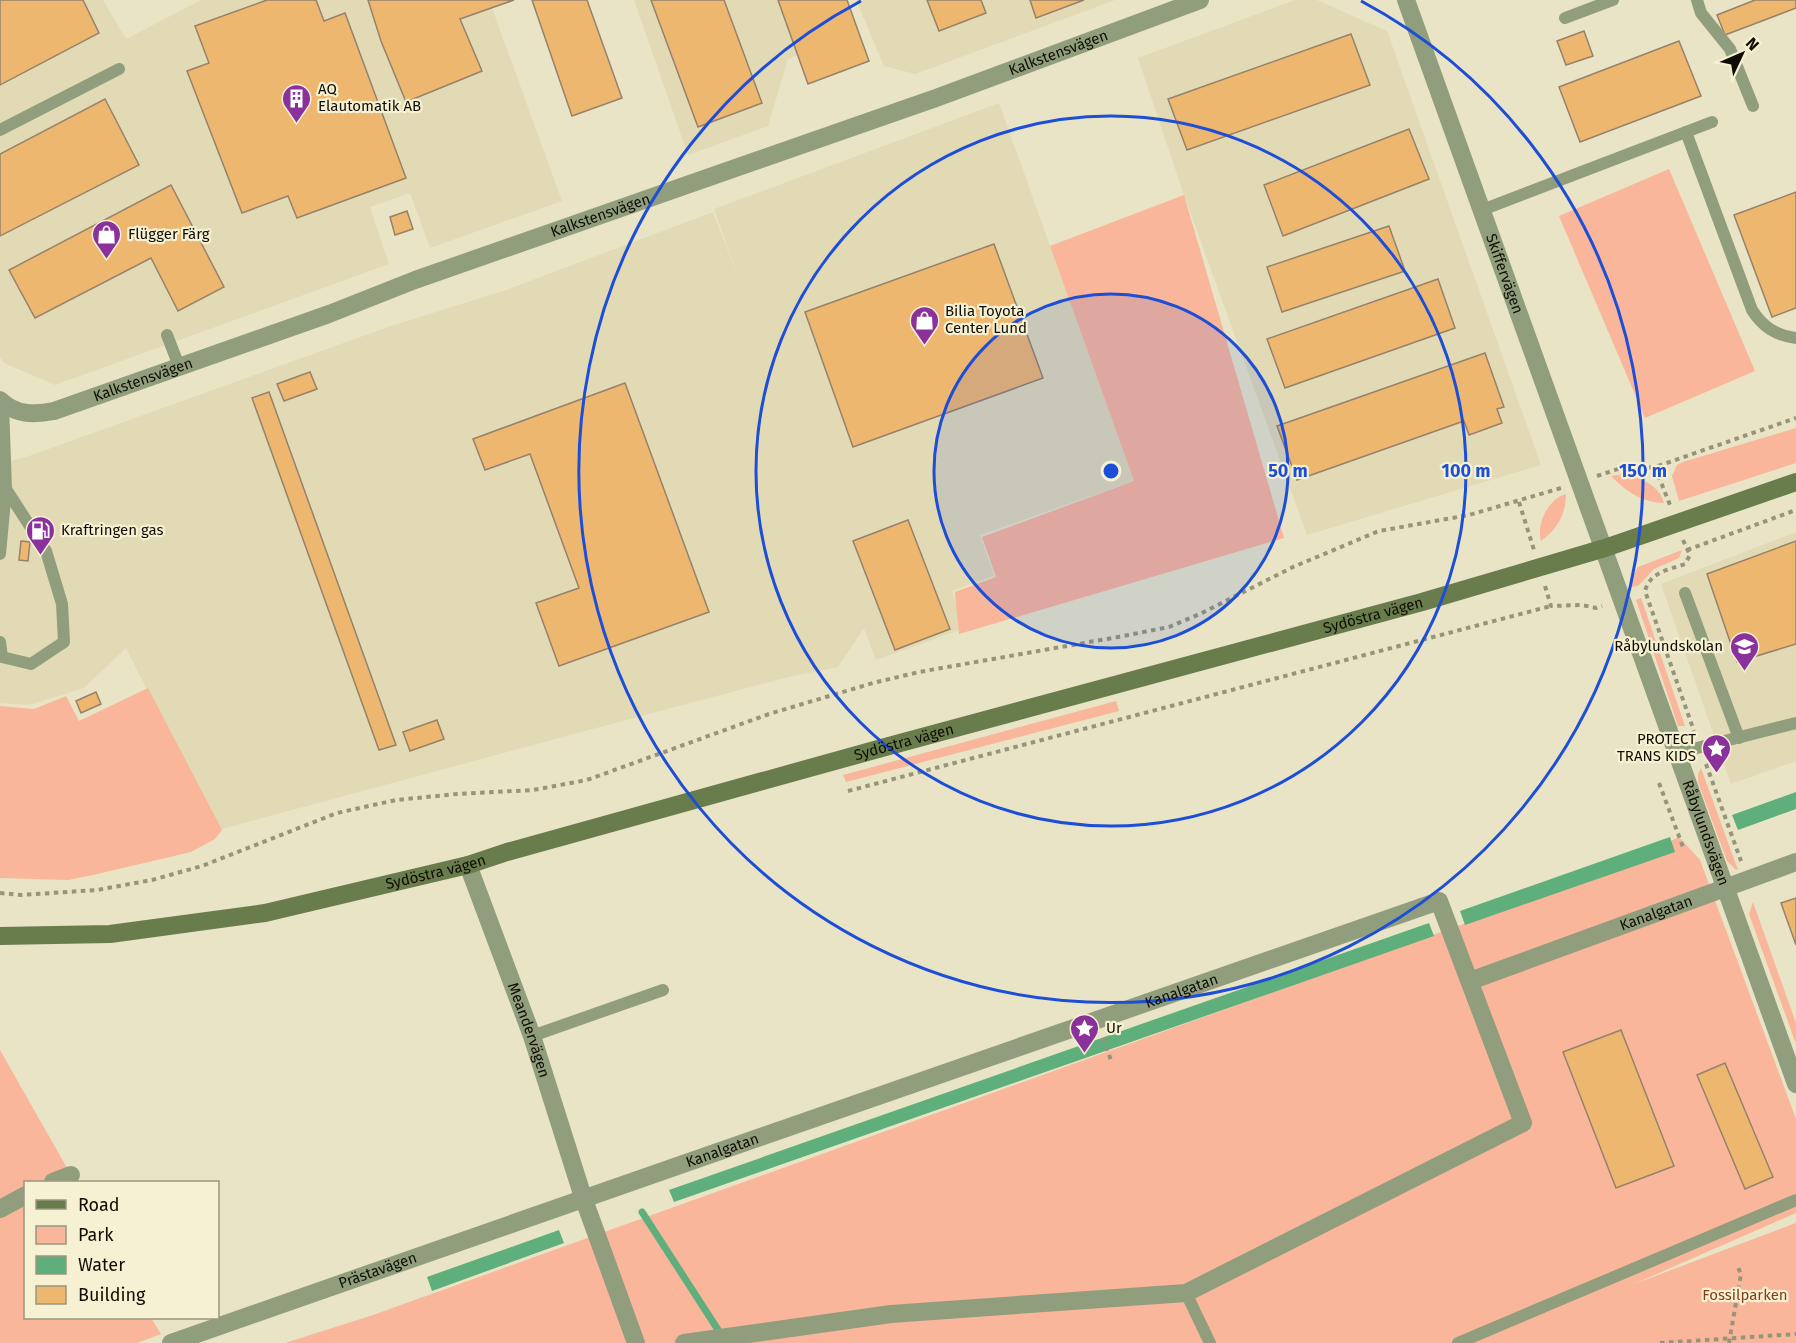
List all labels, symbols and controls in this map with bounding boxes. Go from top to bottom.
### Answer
north arrow [1712,24,1772,84]
street label: Kalkstensvägen [1006,26,1110,79]
text: N [1742,34,1763,54]
place label: AQ Elautomatik AB [318,80,421,115]
building icon: AQ Elautomatik AB [281,82,313,124]
street label: Kalkstensvägen [548,190,653,241]
shop icon: Flügger Färg [91,218,123,260]
place label: Flügger Färg [128,225,210,243]
street label: Skiffervägen [1482,231,1527,316]
place label: Bilia Toyota Center Lund [945,302,1027,337]
shop icon: Bilia Toyota Center Lund [908,304,940,346]
street label: Kalkstensvägen [91,354,195,405]
text: 50 m [1268,460,1308,482]
text: 100 m [1442,460,1490,482]
text: 150 m [1619,460,1667,482]
centre of rings [1101,461,1121,481]
fuel station icon: Kraftringen gas [24,514,56,556]
place label: Kraftringen gas [61,521,164,539]
street label: Sydöstra vägen [1321,593,1425,637]
school or university icon: Råbylundskolan [1728,630,1760,672]
place label: Råbylundskolan [1614,637,1723,655]
street label: Sydöstra vägen [852,720,956,764]
place label: PROTECT TRANS KIDS [1617,730,1696,765]
place icon: PROTECT TRANS KIDS [1701,732,1733,774]
street label: Råbylundsvägen [1678,778,1733,888]
street label: Sydöstra vägen [384,851,488,893]
street label: Kanalgatan [1617,892,1695,935]
street label: Kanalgatan [1143,970,1220,1012]
street label: Meandervägen [504,980,554,1080]
place icon: Ur [1069,1012,1101,1054]
place label: Ur [1106,1019,1122,1037]
street label: Kanalgatan [683,1129,761,1171]
legend [24,1181,219,1319]
text: Road [78,1194,120,1216]
text: Park [78,1224,114,1246]
street label: Prästavägen [336,1248,419,1292]
text: Water [78,1254,125,1276]
text: Building [78,1284,146,1306]
park label: Fossilparken [1702,1286,1788,1304]

